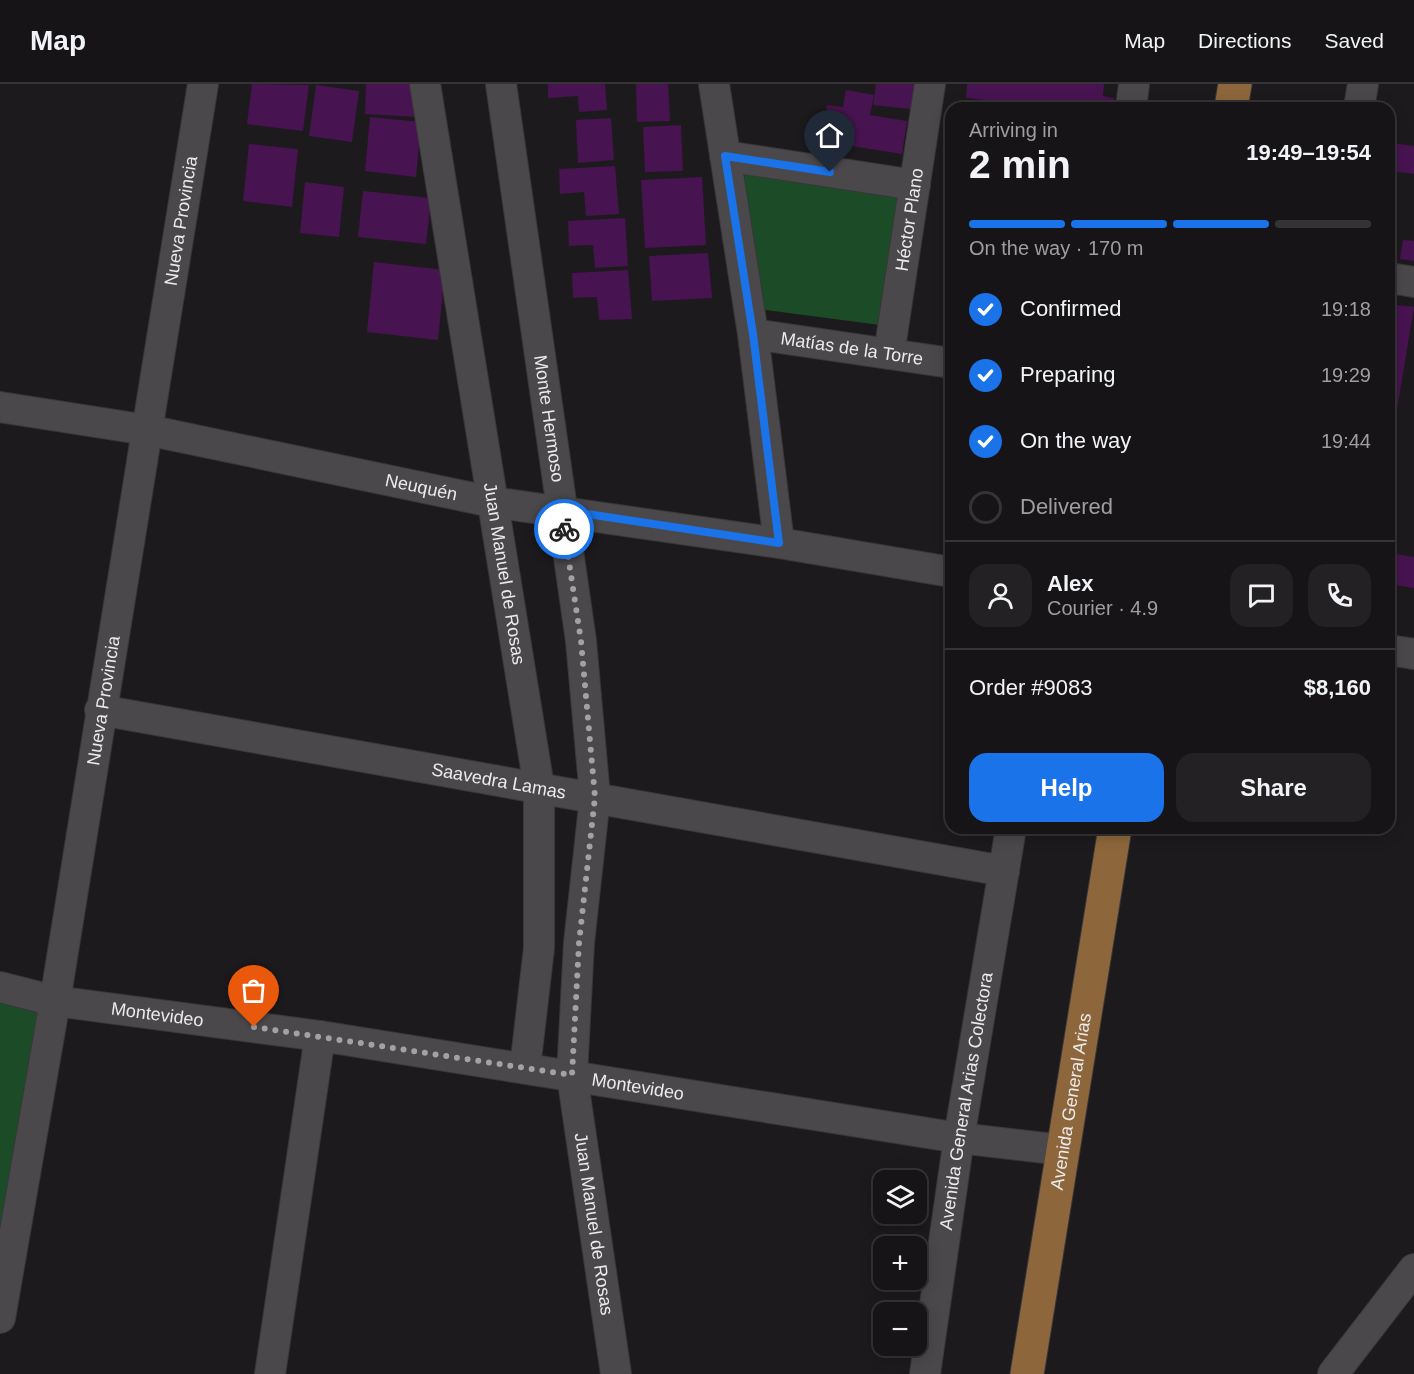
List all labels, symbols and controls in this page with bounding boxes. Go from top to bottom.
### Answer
text: Map [30,25,86,56]
text: Map [1124,29,1165,52]
text: Directions [1198,29,1291,52]
text: Saved [1324,29,1384,52]
pin [804,110,855,172]
icon: home [813,119,846,152]
text: Arriving in [969,119,1058,141]
text: 19:49–19:54 [1246,140,1371,165]
text: 2 min [969,143,1071,186]
street label: Nueva Provincia [161,154,201,287]
street label: Héctor Plano [892,167,927,273]
text: On the way · 170 m [969,237,1144,259]
icon: check [969,293,1002,326]
text: Confirmed [1020,296,1121,321]
text: 19:18 [1321,298,1371,320]
street label: Matías de la Torre [779,328,925,369]
street label: Monte Hermoso [530,354,568,483]
icon: check [969,359,1002,392]
text: Preparing [1020,362,1115,387]
text: 19:29 [1321,364,1371,386]
icon: check [969,425,1002,458]
text: On the way [1020,428,1131,453]
text: 19:44 [1321,430,1371,452]
street label: Neuquén [383,470,459,505]
street label: Juan Manuel de Rosas [480,481,529,666]
text: Delivered [1020,494,1113,519]
courier [534,499,594,559]
icon: bike [548,513,581,546]
button: person [969,564,1032,627]
button: chat [1230,564,1293,627]
button: phone [1308,564,1371,627]
text: Alex [1047,571,1093,596]
text: Courier · 4.9 [1047,597,1158,619]
street label: Nueva Provincia [83,633,124,767]
text: Order #9083 [969,675,1093,700]
text: $8,160 [1304,675,1371,700]
button: Help [969,753,1164,822]
button: Share [1176,753,1371,822]
street label: Saavedra Lamas [430,759,568,803]
pin [228,965,279,1027]
street label: Avenida General Arias Colectora [936,970,997,1231]
icon: bag [237,974,270,1007]
street label: Montevideo [110,999,205,1031]
street label: Avenida General Arias [1047,1012,1095,1191]
street label: Montevideo [590,1070,685,1104]
street label: Juan Manuel de Rosas [571,1131,617,1317]
map controls [873,1170,927,1356]
button: layers [873,1170,927,1224]
button: + [873,1236,927,1290]
button: − [873,1302,927,1356]

